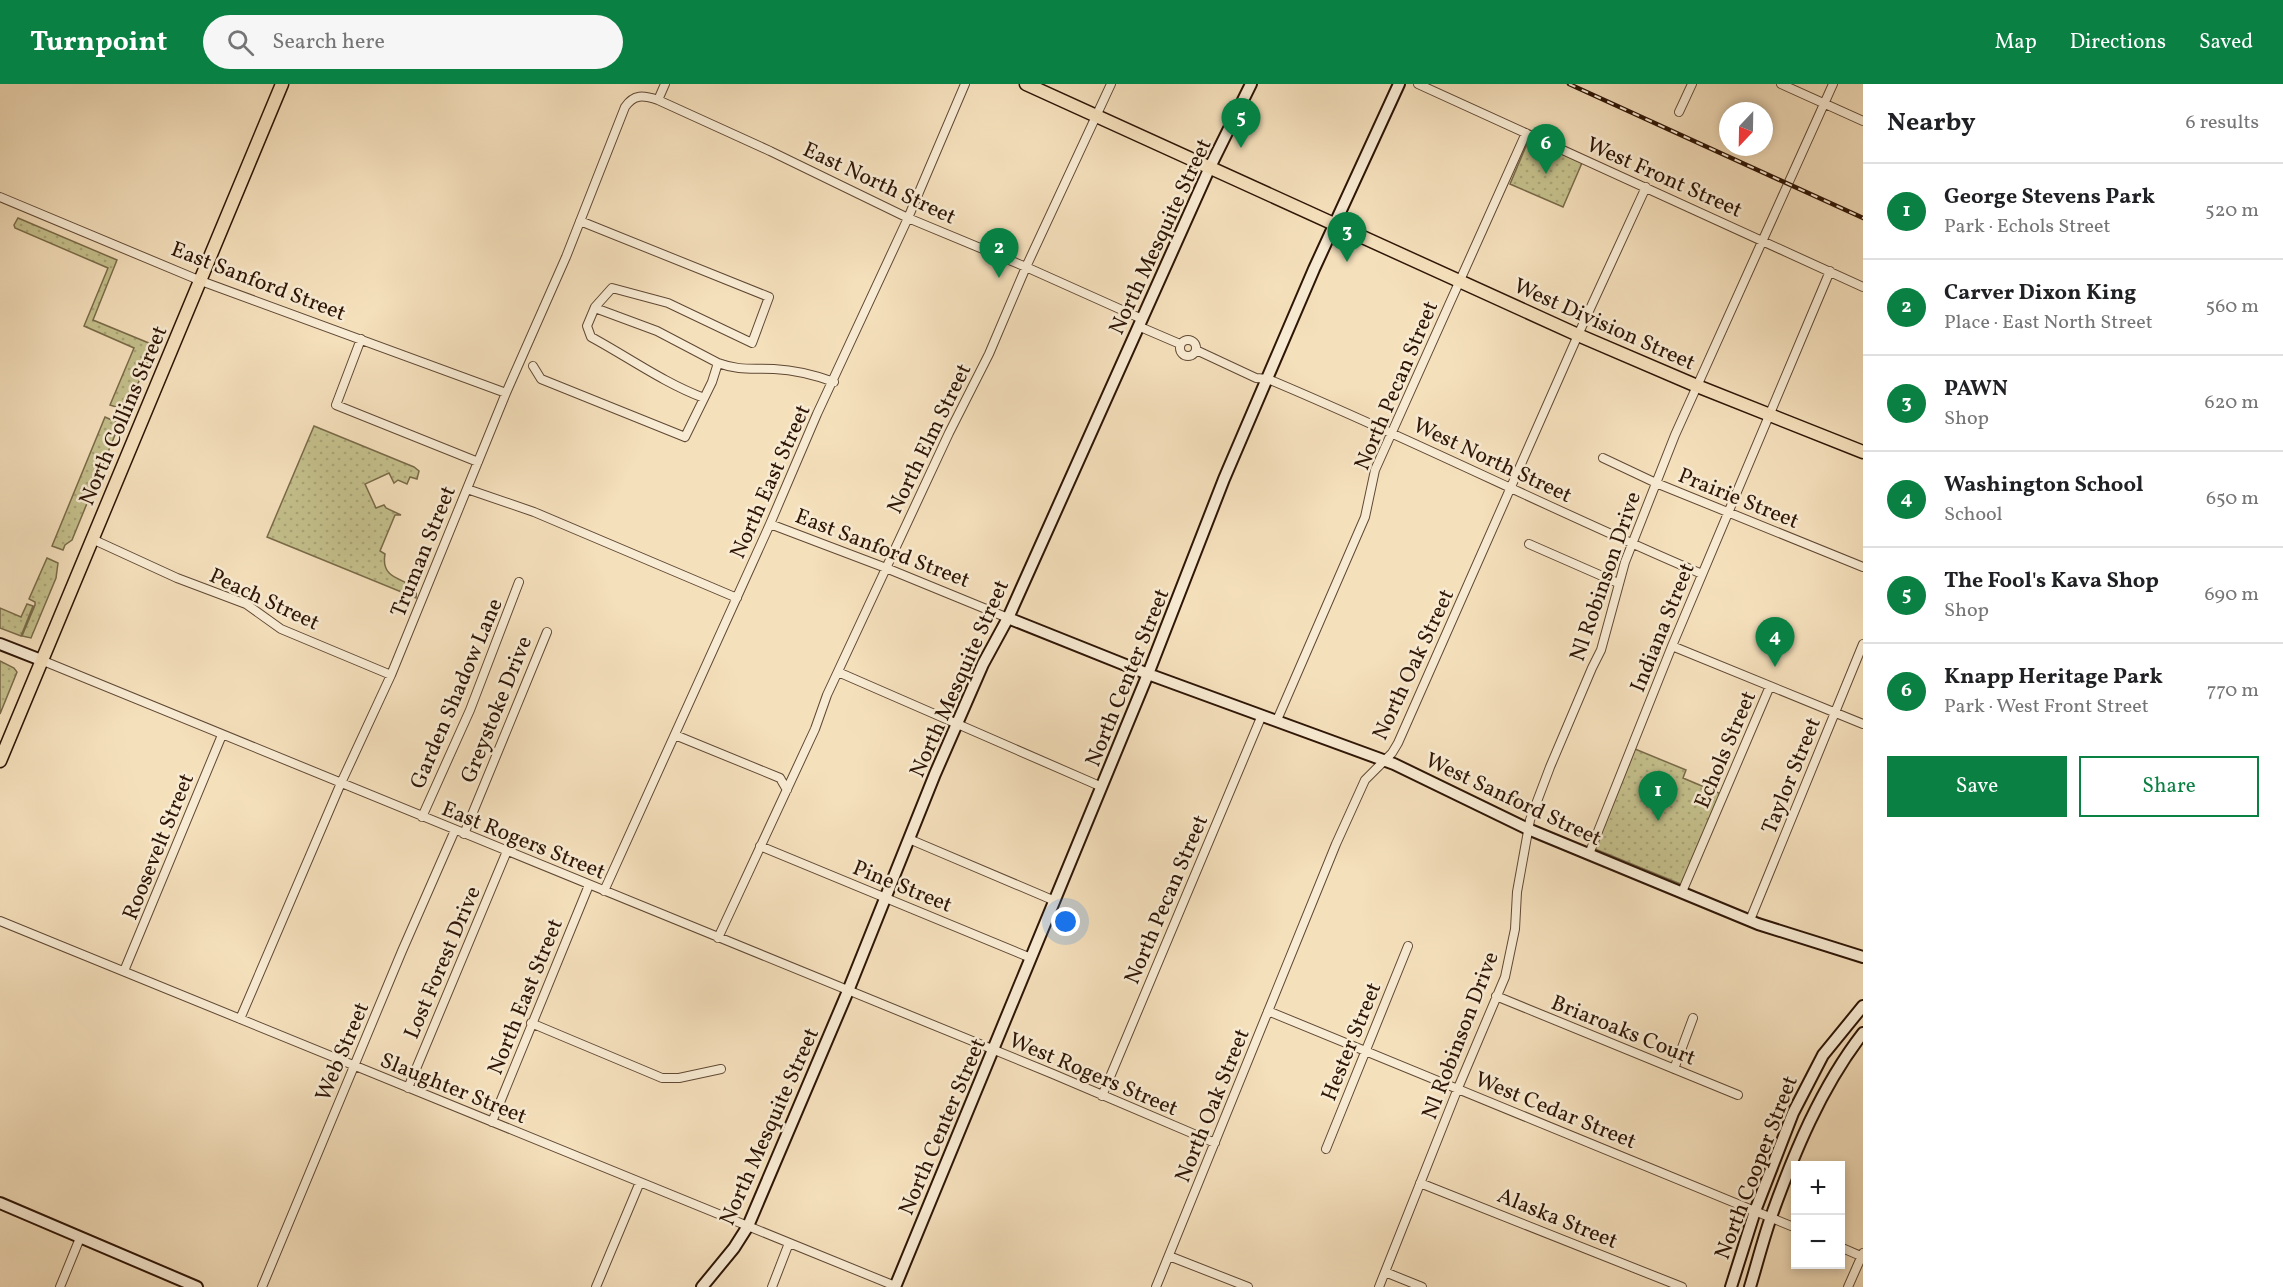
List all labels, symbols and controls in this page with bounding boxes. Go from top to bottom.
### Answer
search box [203,15,623,69]
text: Turnpoint [30,23,167,62]
icon: search [224,26,257,59]
text: Search here [272,27,385,58]
text: Map [1995,28,2037,57]
text: Directions [2070,28,2166,57]
text: Saved [2199,28,2253,57]
pin: 5 [1222,98,1260,148]
north arrow [1719,102,1773,156]
text: Nearby [1887,105,1976,141]
text: 6 results [2186,109,2259,137]
pin: 6 [1526,124,1566,174]
street label: West Front Street [1581,130,1747,227]
street label: North Mesquite Street [1102,134,1221,340]
street label: East North Street [797,135,961,233]
text: George Stevens Park [1944,182,2155,213]
text: 1 [1902,197,1911,225]
text: 520 m [2205,197,2259,225]
pin: 3 [1328,212,1366,262]
text: Park · Echols Street [1944,213,2111,241]
pin: 2 [980,228,1018,278]
street label: East Sanford Street [166,235,350,330]
street label: West Division Street [1508,271,1700,379]
text: Carver Dixon King [1944,278,2136,309]
text: 2 [1901,293,1912,321]
text: 560 m [2206,293,2259,321]
street label: North Pecan Street [1348,296,1447,475]
text: Place · East North Street [1944,309,2153,337]
street label: North Collins Street [72,321,176,511]
street label: North Elm Street [880,358,980,520]
text: PAWN [1944,374,2008,405]
text: 3 [1901,389,1912,417]
text: 620 m [2205,389,2259,417]
street label: North East Street [723,400,819,564]
text: Shop [1944,405,1989,433]
street label: West North Street [1407,411,1577,512]
street label: Prairie Street [1673,461,1803,538]
text: Washington School [1944,470,2143,501]
street label: Truman Street [384,481,465,622]
text: 4 [1900,485,1913,513]
text: 650 m [2206,485,2259,513]
street label: Nl Robinson Drive [1563,488,1650,666]
text: School [1944,501,2002,529]
street label: East Sanford Street [790,502,974,597]
street label: Indiana Street [1623,558,1703,697]
street label: Peach Street [204,561,324,639]
text: The Fool's Kava Shop [1944,566,2159,597]
street label: North Mesquite Street [903,575,1018,783]
text: 5 [1902,581,1911,609]
text: 690 m [2204,581,2259,609]
street label: North Center Street [1078,584,1178,772]
street label: North Oak Street [1366,584,1463,746]
street label: Garden Shadow Lane [403,594,511,794]
text: Shop [1944,597,1989,625]
pin: 4 [1756,618,1794,667]
street label: Greystoke Drive [454,632,541,788]
text: Knapp Heritage Park [1944,662,2163,693]
text: 6 [1901,677,1912,705]
text: 770 m [2207,677,2259,705]
street label: Echols Street [1688,686,1765,814]
text: Park · West Front Street [1944,693,2149,721]
street label: Taylor Street [1755,713,1830,839]
street label: West Sanford Street [1420,746,1606,855]
button: Save [1887,756,2067,817]
button: Share [2079,756,2259,817]
street label: Roosevelt Street [116,769,203,925]
pin: 1 [1638,772,1678,821]
street label: East Rogers Street [436,794,610,888]
street label: North Pecan Street [1118,810,1217,989]
street label: Pine Street [848,853,957,921]
street label: Lost Forest Drive [397,882,489,1044]
your location [1051,907,1080,936]
street label: North East Street [481,914,572,1080]
street label: Nl Robinson Drive [1415,947,1508,1124]
street label: Hester Street [1314,978,1390,1106]
street label: Briaroaks Court [1546,988,1700,1075]
street label: Web Street [309,997,378,1106]
street label: North Mesquite Street [713,1023,828,1231]
street label: North Oak Street [1168,1024,1258,1188]
street label: West Rogers Street [1004,1026,1183,1125]
street label: North Center Street [892,1033,995,1220]
street label: Slaughter Street [375,1046,531,1133]
street label: West Cedar Street [1470,1065,1641,1158]
street label: North Cooper Street [1708,1071,1807,1264]
map controls [1791,1161,1845,1269]
button: + [1791,1161,1845,1215]
street label: Alaska Street [1492,1181,1622,1258]
button: − [1791,1215,1845,1269]

